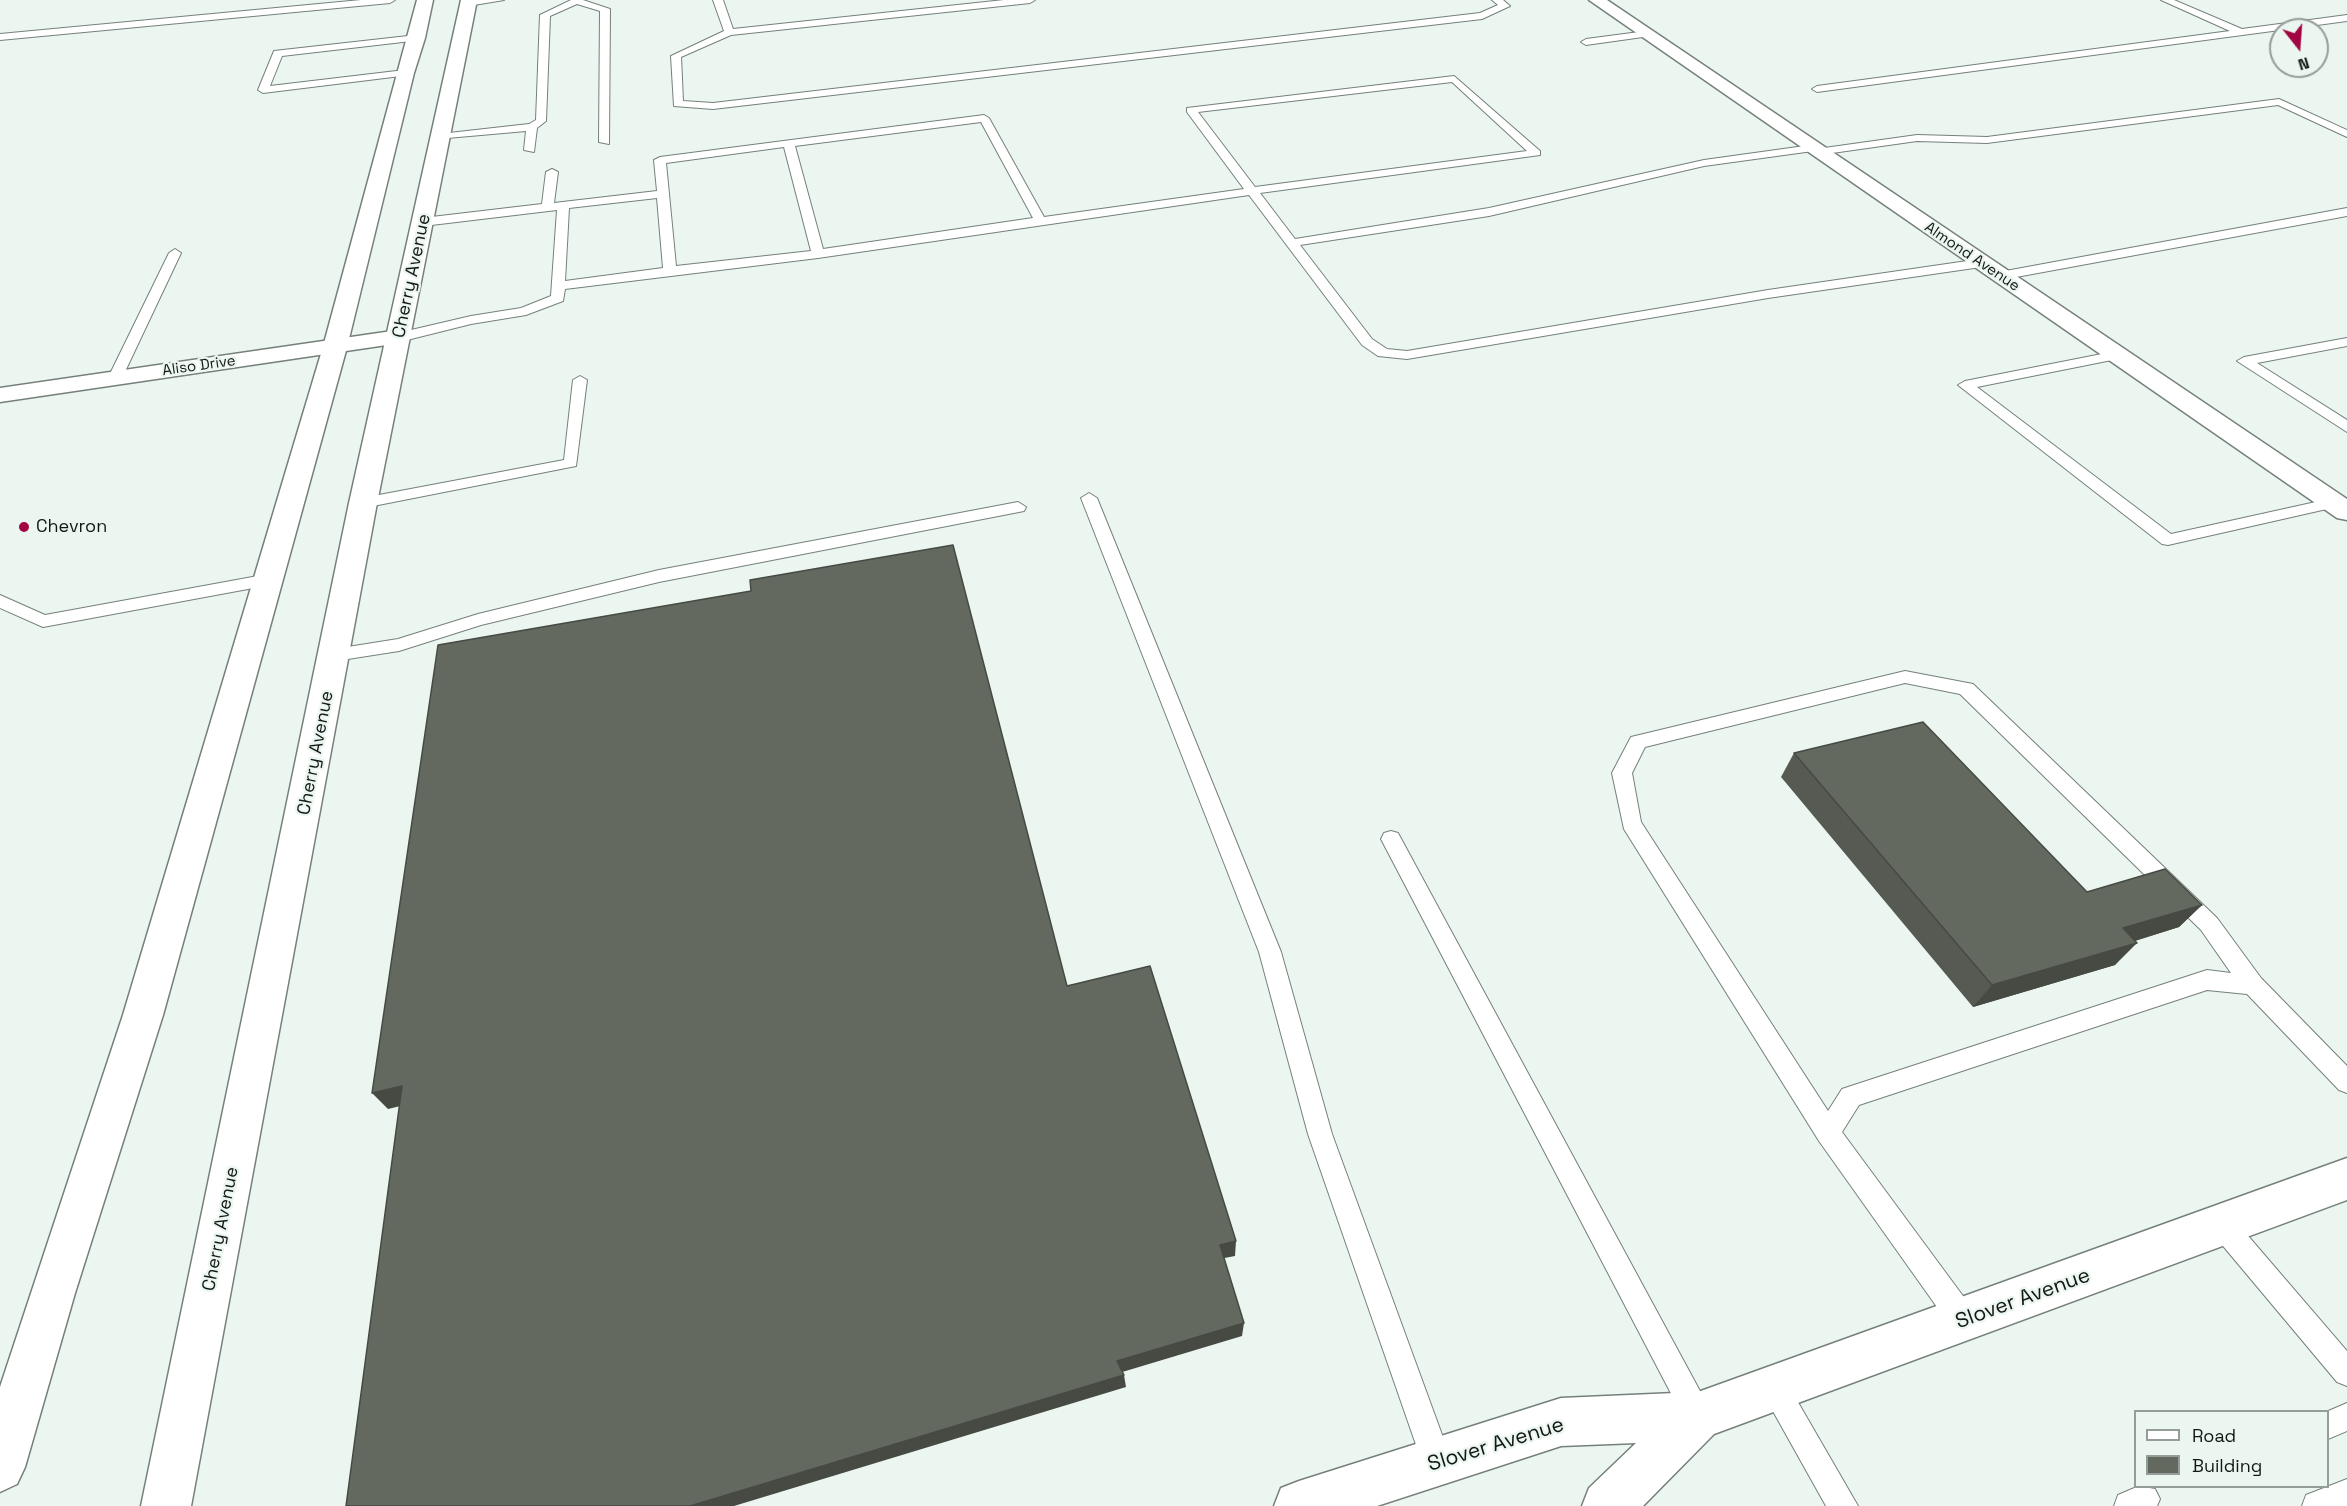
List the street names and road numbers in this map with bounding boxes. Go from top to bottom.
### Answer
street label: Cherry Avenue [388,212,436,340]
street label: Almond Avenue [1921,219,2023,295]
street label: Aliso Drive [161,352,237,380]
street label: Cherry Avenue [293,689,339,817]
street label: Cherry Avenue [198,1165,244,1293]
street label: Slover Avenue [1952,1263,2094,1335]
street label: Slover Avenue [1425,1412,1567,1478]

